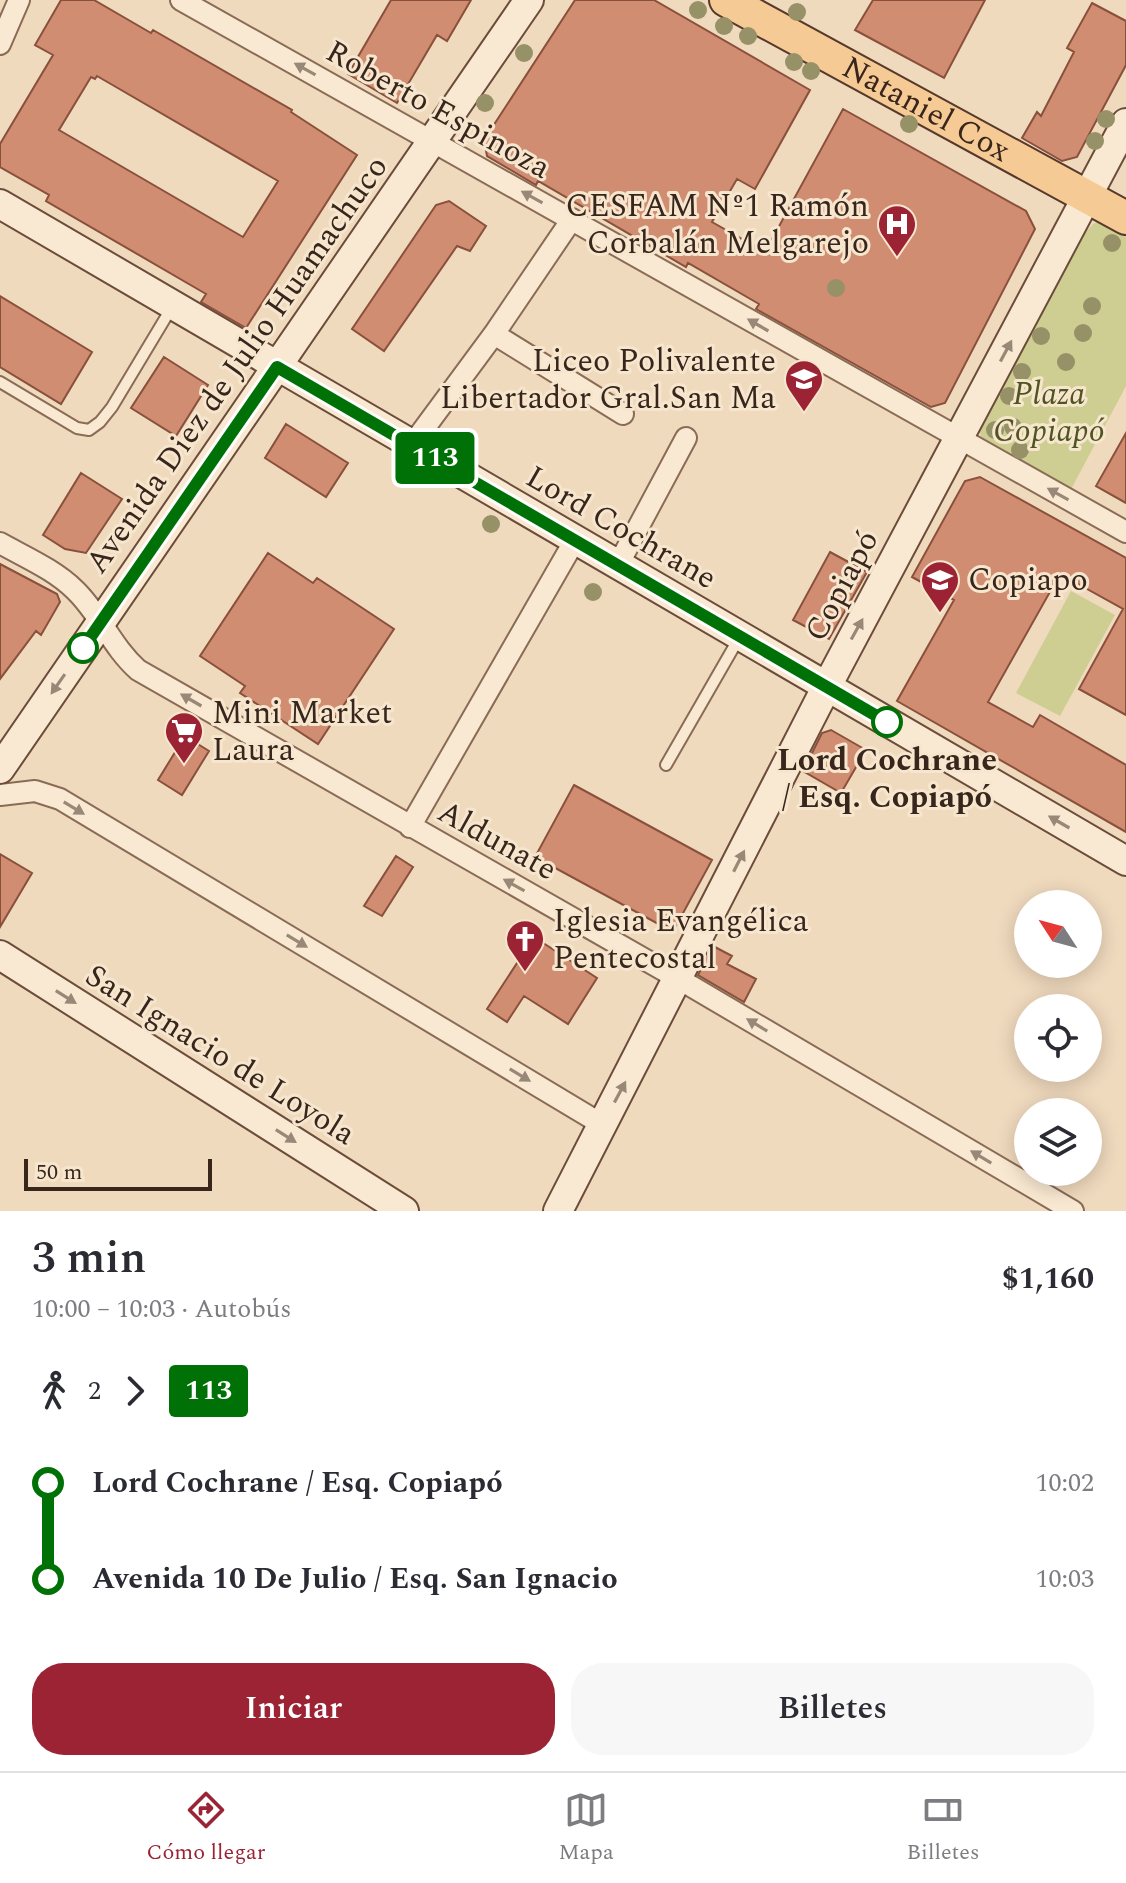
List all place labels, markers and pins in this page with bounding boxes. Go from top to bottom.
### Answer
place label: CESFAM Nº1 Ramón Corbalán Melgarejo [566,182,869,268]
hospital icon: CESFAM Nº1 Ramón Corbalán Melgarejo [876,203,918,258]
place label: Liceo Polivalente Libertador Gral.San Ma [440,337,776,423]
school or university icon: Liceo Polivalente Libertador Gral.San Ma [783,358,825,413]
place label: Copiapo [968,556,1088,605]
school or university icon: Copiapo [919,559,961,614]
unlabelled marker [68,633,98,663]
place label: Mini Market Laura [212,689,392,775]
marker: Lord Cochrane / Esq. Copiapó [872,707,902,737]
supermarket icon: Mini Market Laura [163,710,205,765]
place label: Lord Cochrane / Esq. Copiapó [777,736,997,822]
place label: Iglesia Evangélica Pentecostal [553,897,809,983]
church icon: Iglesia Evangélica Pentecostal [504,918,546,973]

